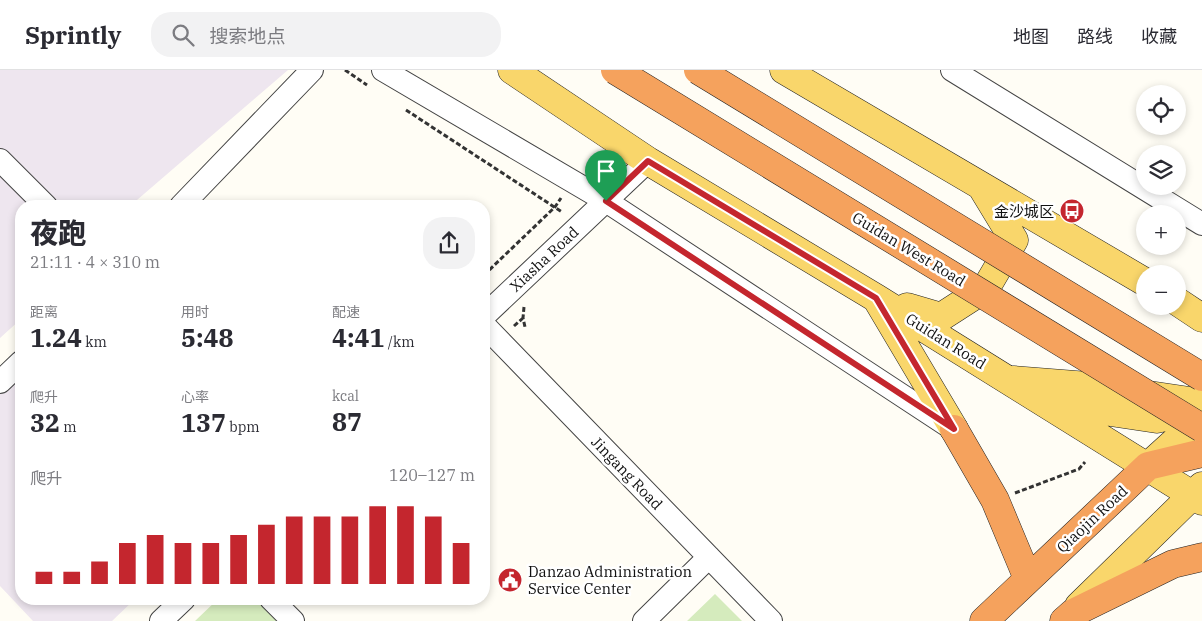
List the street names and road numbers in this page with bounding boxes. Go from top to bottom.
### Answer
street label: Guidan West Road [849,208,969,290]
street label: Xiasha Road [506,222,582,296]
street label: Guidan Road [902,309,990,373]
street label: Jingang Road [587,432,667,514]
street label: Qiaojin Road [1053,481,1131,557]

